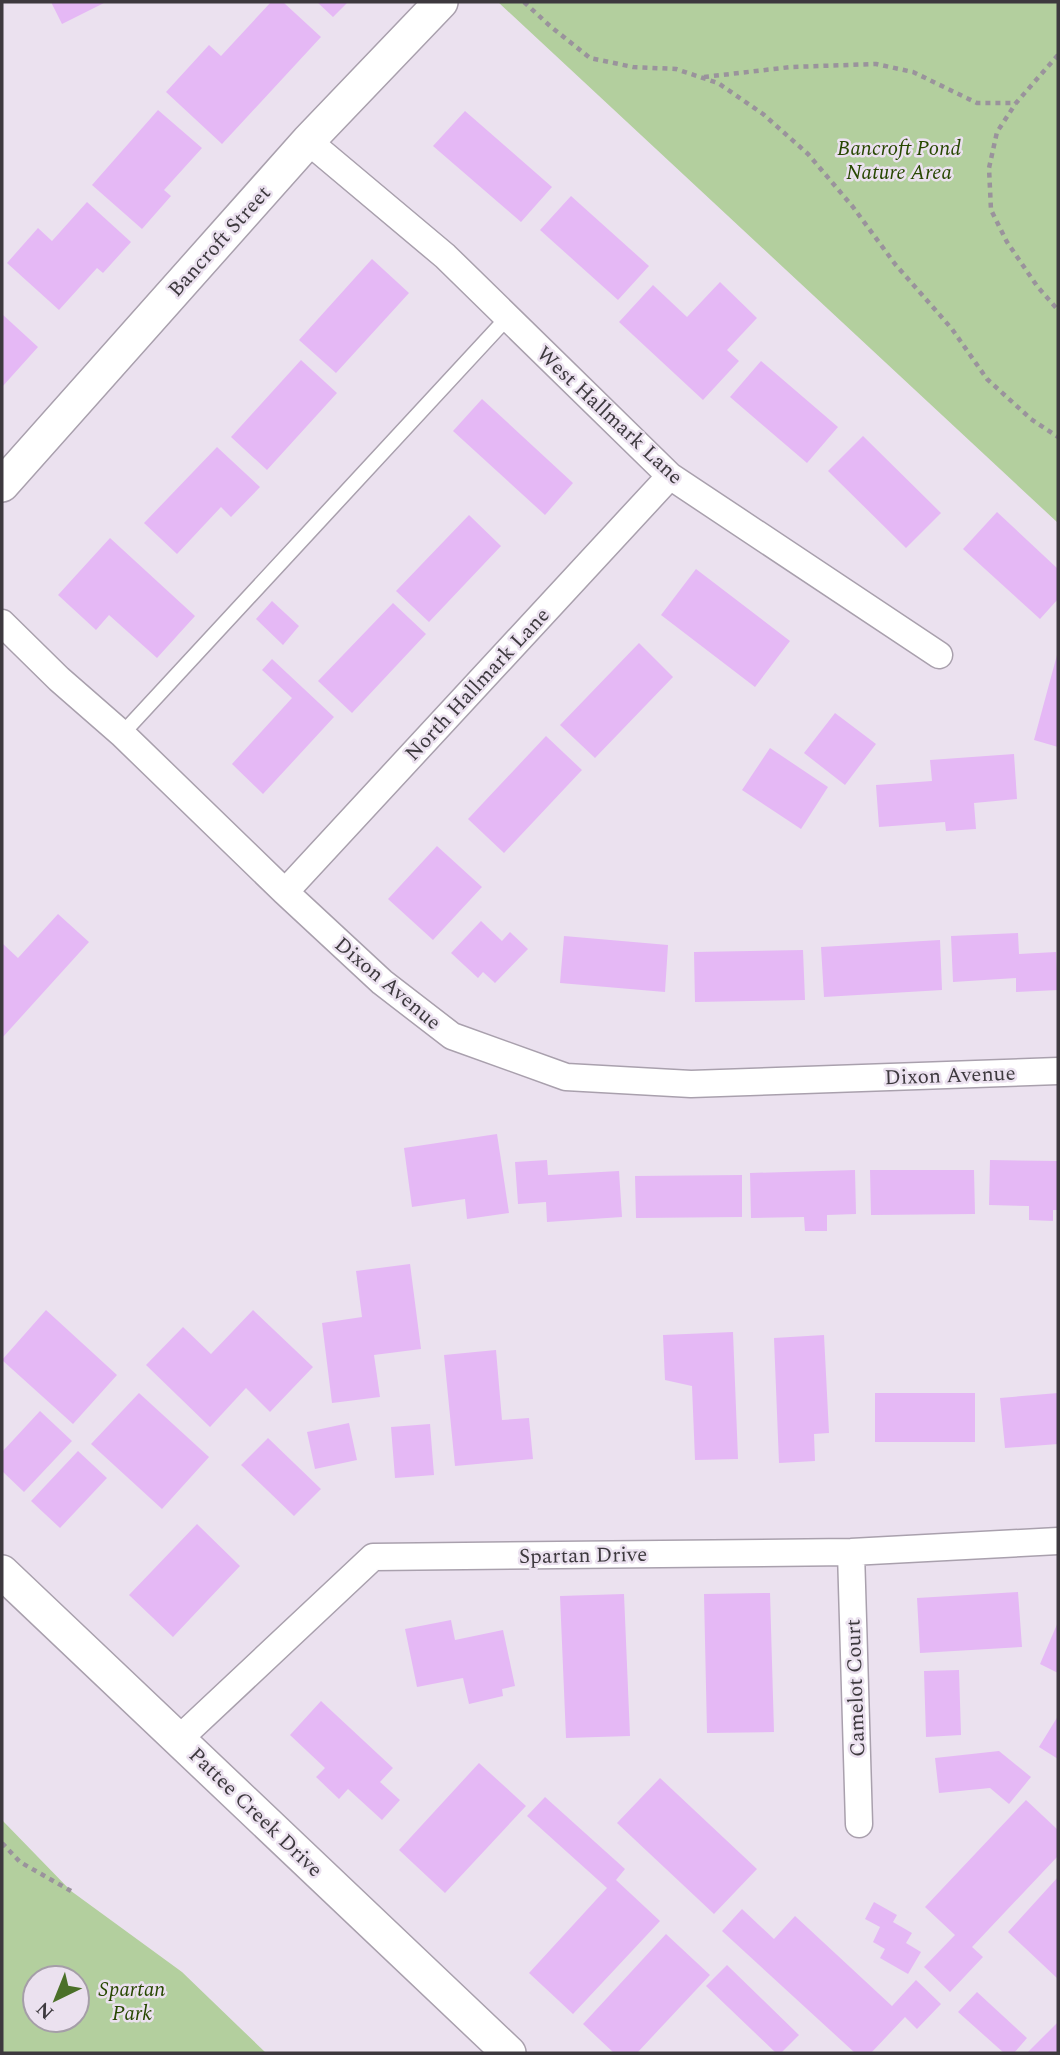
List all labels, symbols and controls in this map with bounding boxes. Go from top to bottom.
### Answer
park label: Bancroft Pond Nature Area [837,133,961,189]
street label: Bancroft Street [161,179,279,305]
street label: West Hallmark Lane [529,339,690,493]
street label: North Hallmark Lane [398,601,558,769]
street label: Dixon Avenue [327,929,448,1038]
street label: Dixon Avenue [884,1058,1016,1094]
street label: Spartan Drive [519,1539,647,1573]
street label: Camelot Court [838,1618,874,1758]
street label: Pattee Creek Drive [181,1740,330,1885]
north arrow [21,1964,91,2034]
park label: Spartan Park [99,1974,166,2030]
text: N [30,1994,61,2026]

